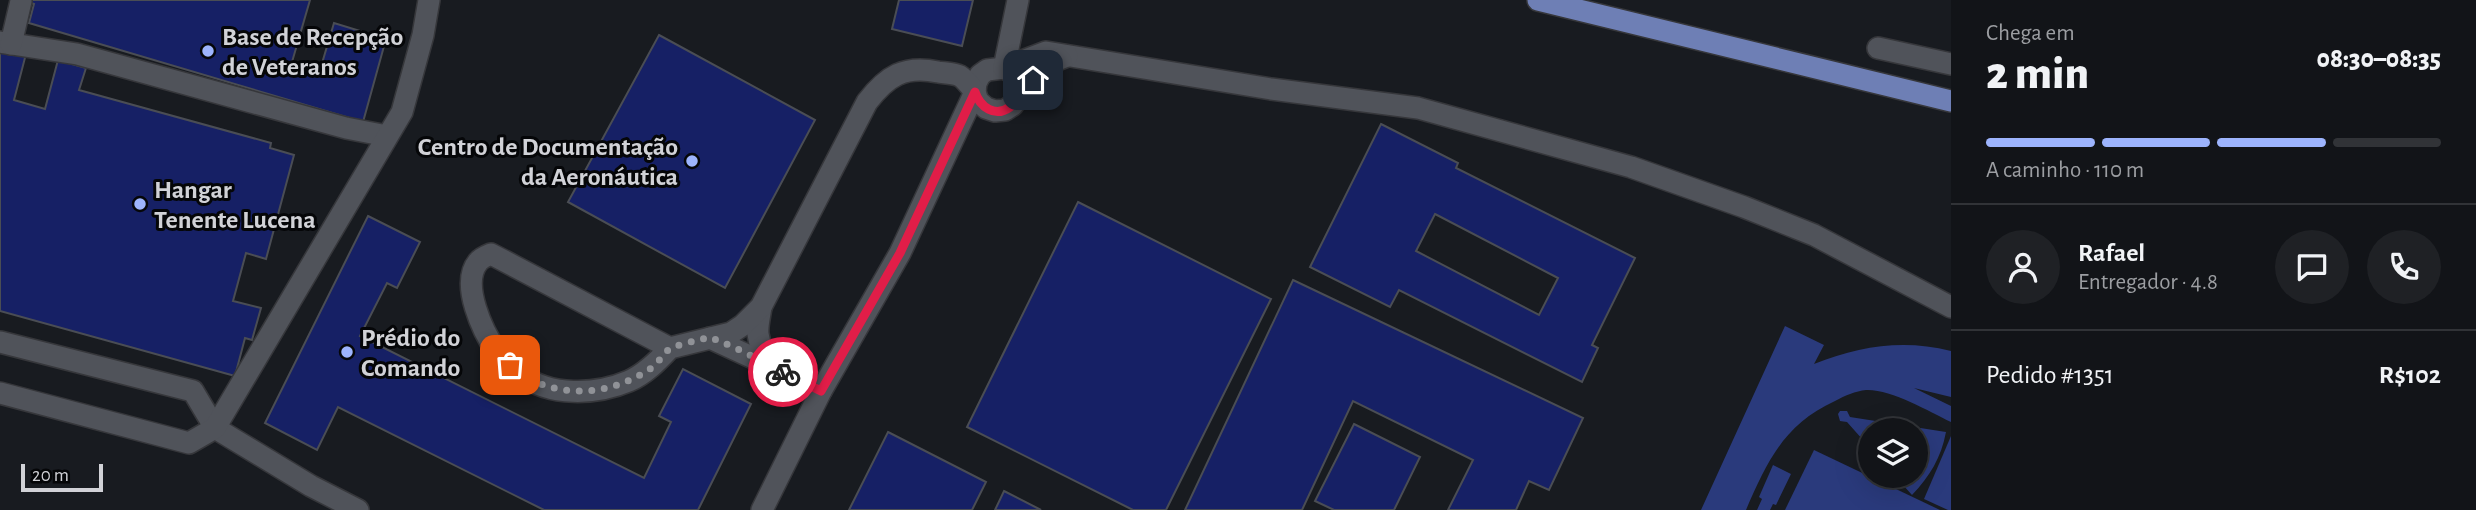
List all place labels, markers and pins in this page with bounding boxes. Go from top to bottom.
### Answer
place label: Base de Recepção de Veteranos [222,24,403,80]
marker: Base de Recepção de Veteranos [200,43,216,59]
pin [1003,50,1063,110]
place label: Centro de Documentação da Aeronáutica [418,134,678,190]
marker: Centro de Documentação da Aeronáutica [684,153,700,169]
place label: Hangar Tenente Lucena [154,177,316,233]
marker: Hangar Tenente Lucena [132,196,148,212]
place label: Prédio do Comando [361,325,460,381]
pin [480,335,540,395]
marker: Prédio do Comando [339,344,355,360]

